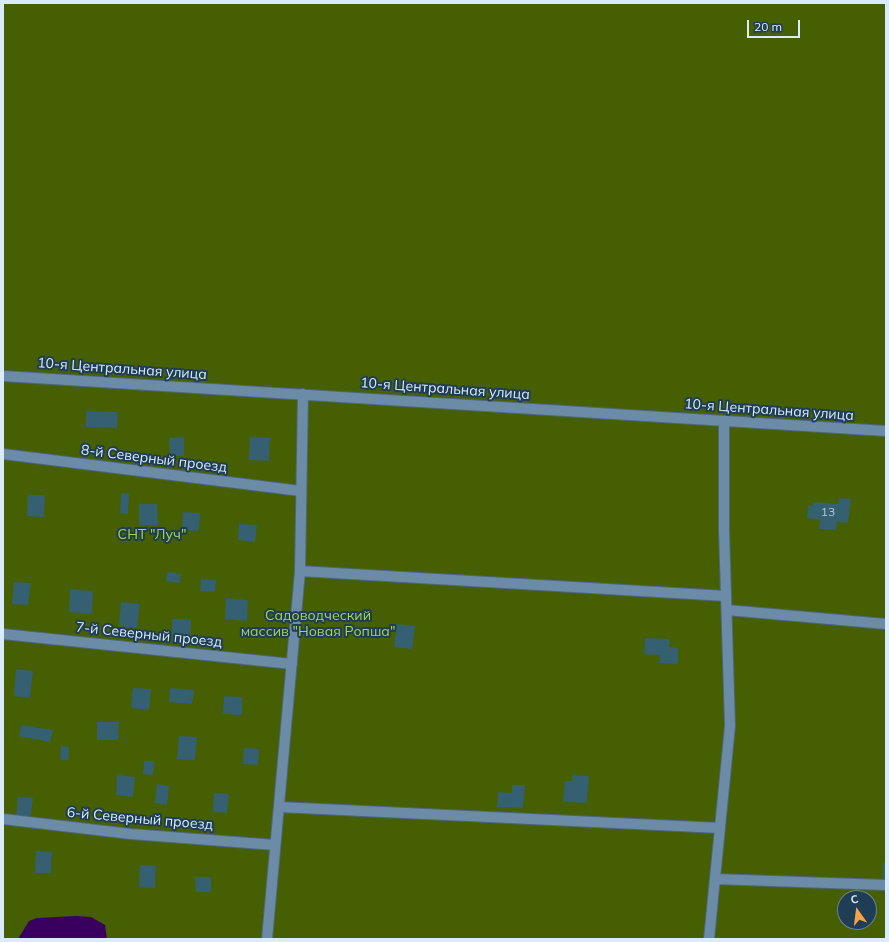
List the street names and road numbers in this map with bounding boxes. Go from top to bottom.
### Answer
street label: 10-я Центральная улица [37,355,207,383]
street label: 10-я Центральная улица [360,375,530,403]
street label: 10-я Центральная улица [684,396,854,424]
street label: 8-й Северный проезд [80,442,228,476]
street label: 7-й Северный проезд [75,619,223,651]
street label: 6-й Северный проезд [66,804,214,834]

